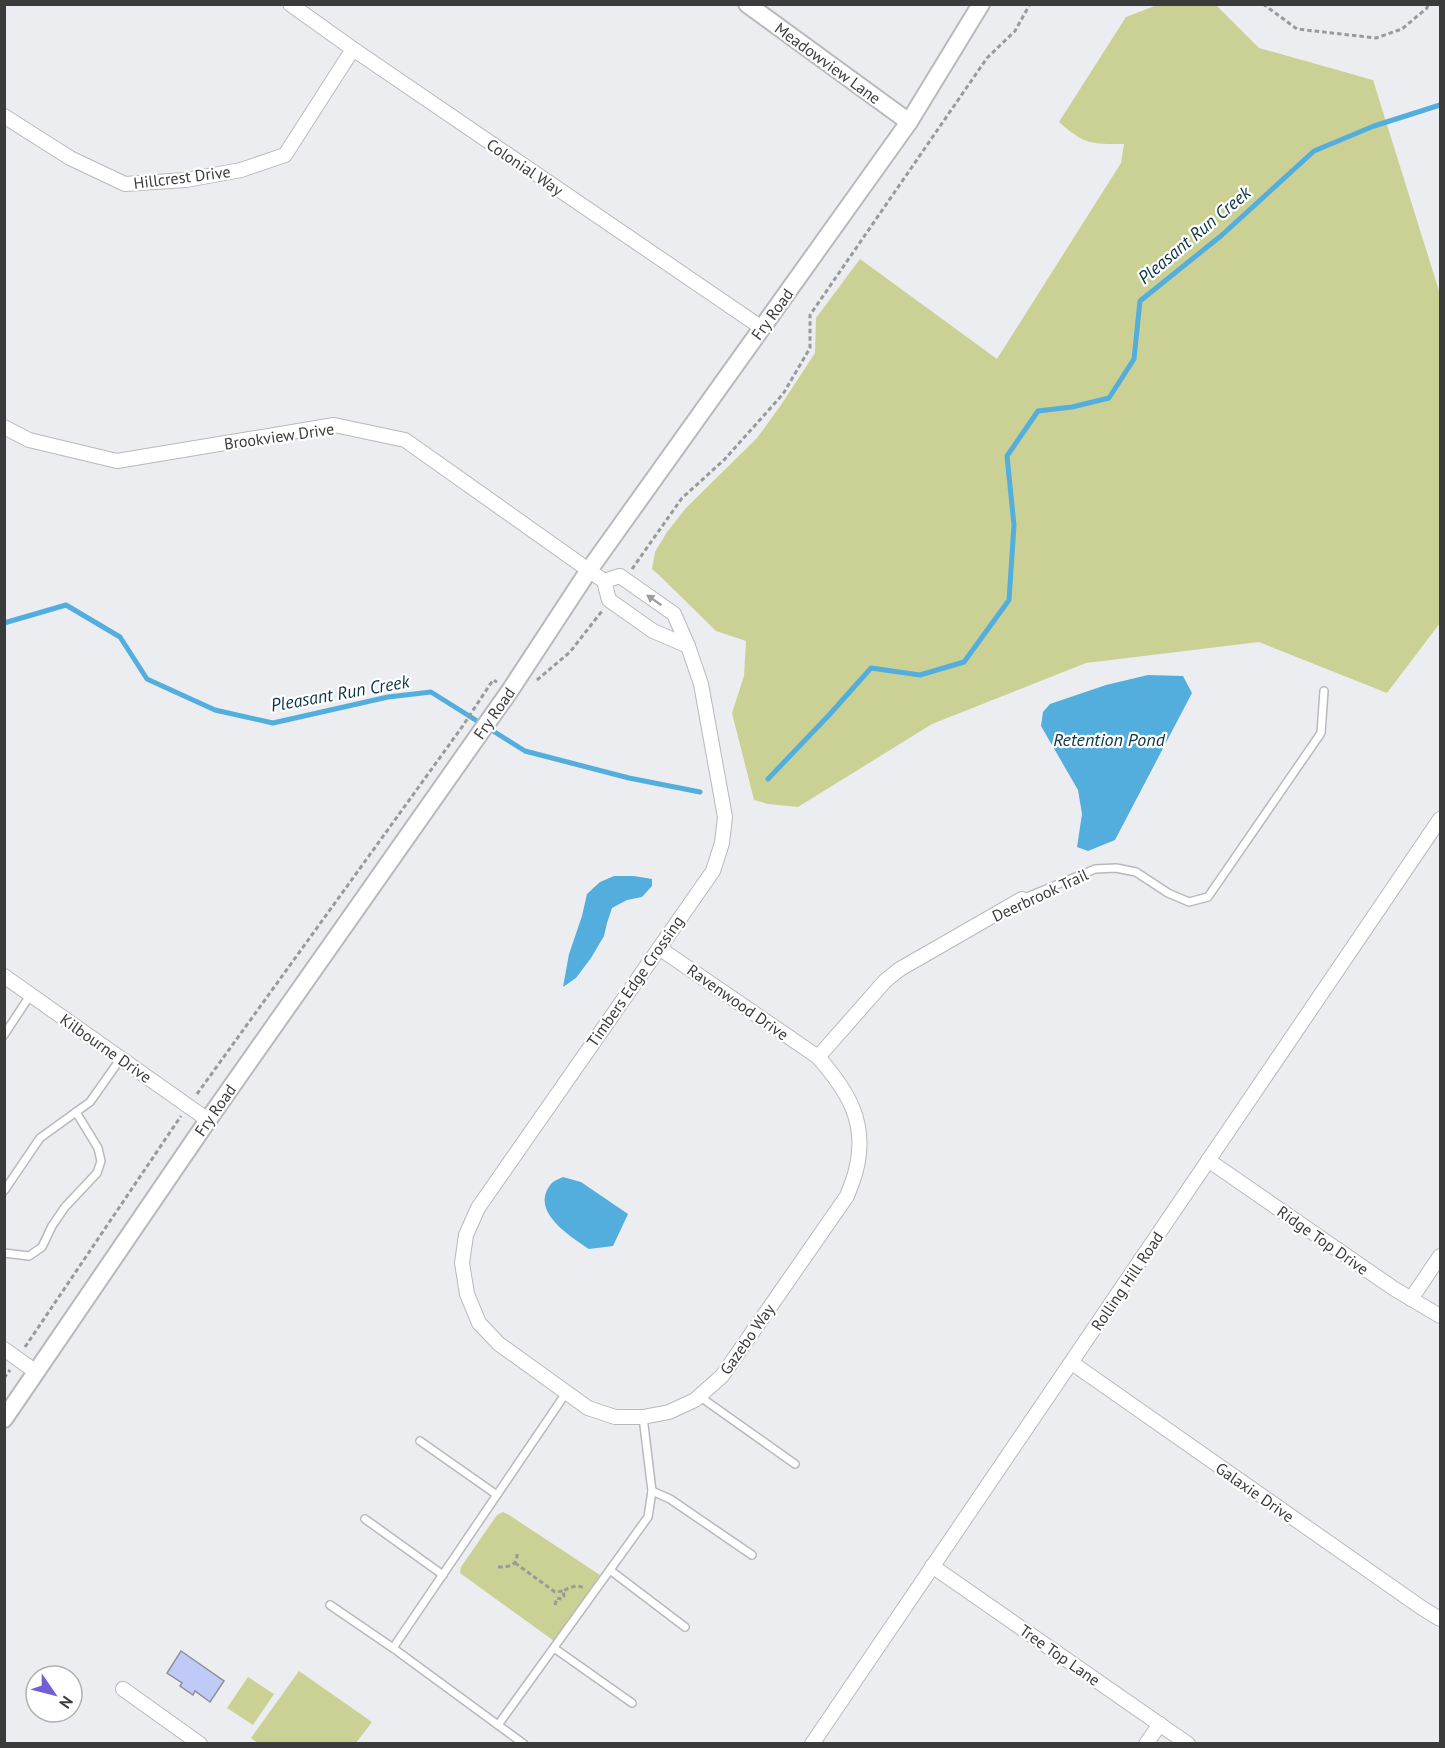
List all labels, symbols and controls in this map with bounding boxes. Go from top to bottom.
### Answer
street label: Meadowview Lane [771,18,885,108]
street label: Colonial Way [483,134,568,200]
street label: Hillcrest Drive [132,161,232,193]
water label: Pleasant Run Creek [1133,180,1256,289]
street label: Fry Road [747,284,797,344]
street label: Brookview Drive [223,418,335,454]
one-way arrow [646,595,662,606]
water label: Pleasant Run Creek [269,669,412,717]
street label: Fry Road [469,683,519,743]
water label: Retention Pond [1053,728,1166,751]
street label: Deerbrook Trail [989,864,1092,926]
street label: Timbers Edge Crossing [582,912,688,1050]
street label: Ravenwood Drive [683,960,793,1044]
street label: Kilbourne Drive [56,1009,156,1087]
street label: Fry Road [190,1080,240,1140]
street label: Ridge Top Drive [1273,1201,1373,1279]
street label: Rolling Hill Road [1087,1228,1167,1334]
street label: Gazebo Way [715,1299,779,1378]
street label: Galaxie Drive [1212,1458,1298,1526]
street label: Tree Top Lane [1016,1620,1104,1690]
north arrow [24,1664,84,1724]
text: N [55,1693,77,1713]

